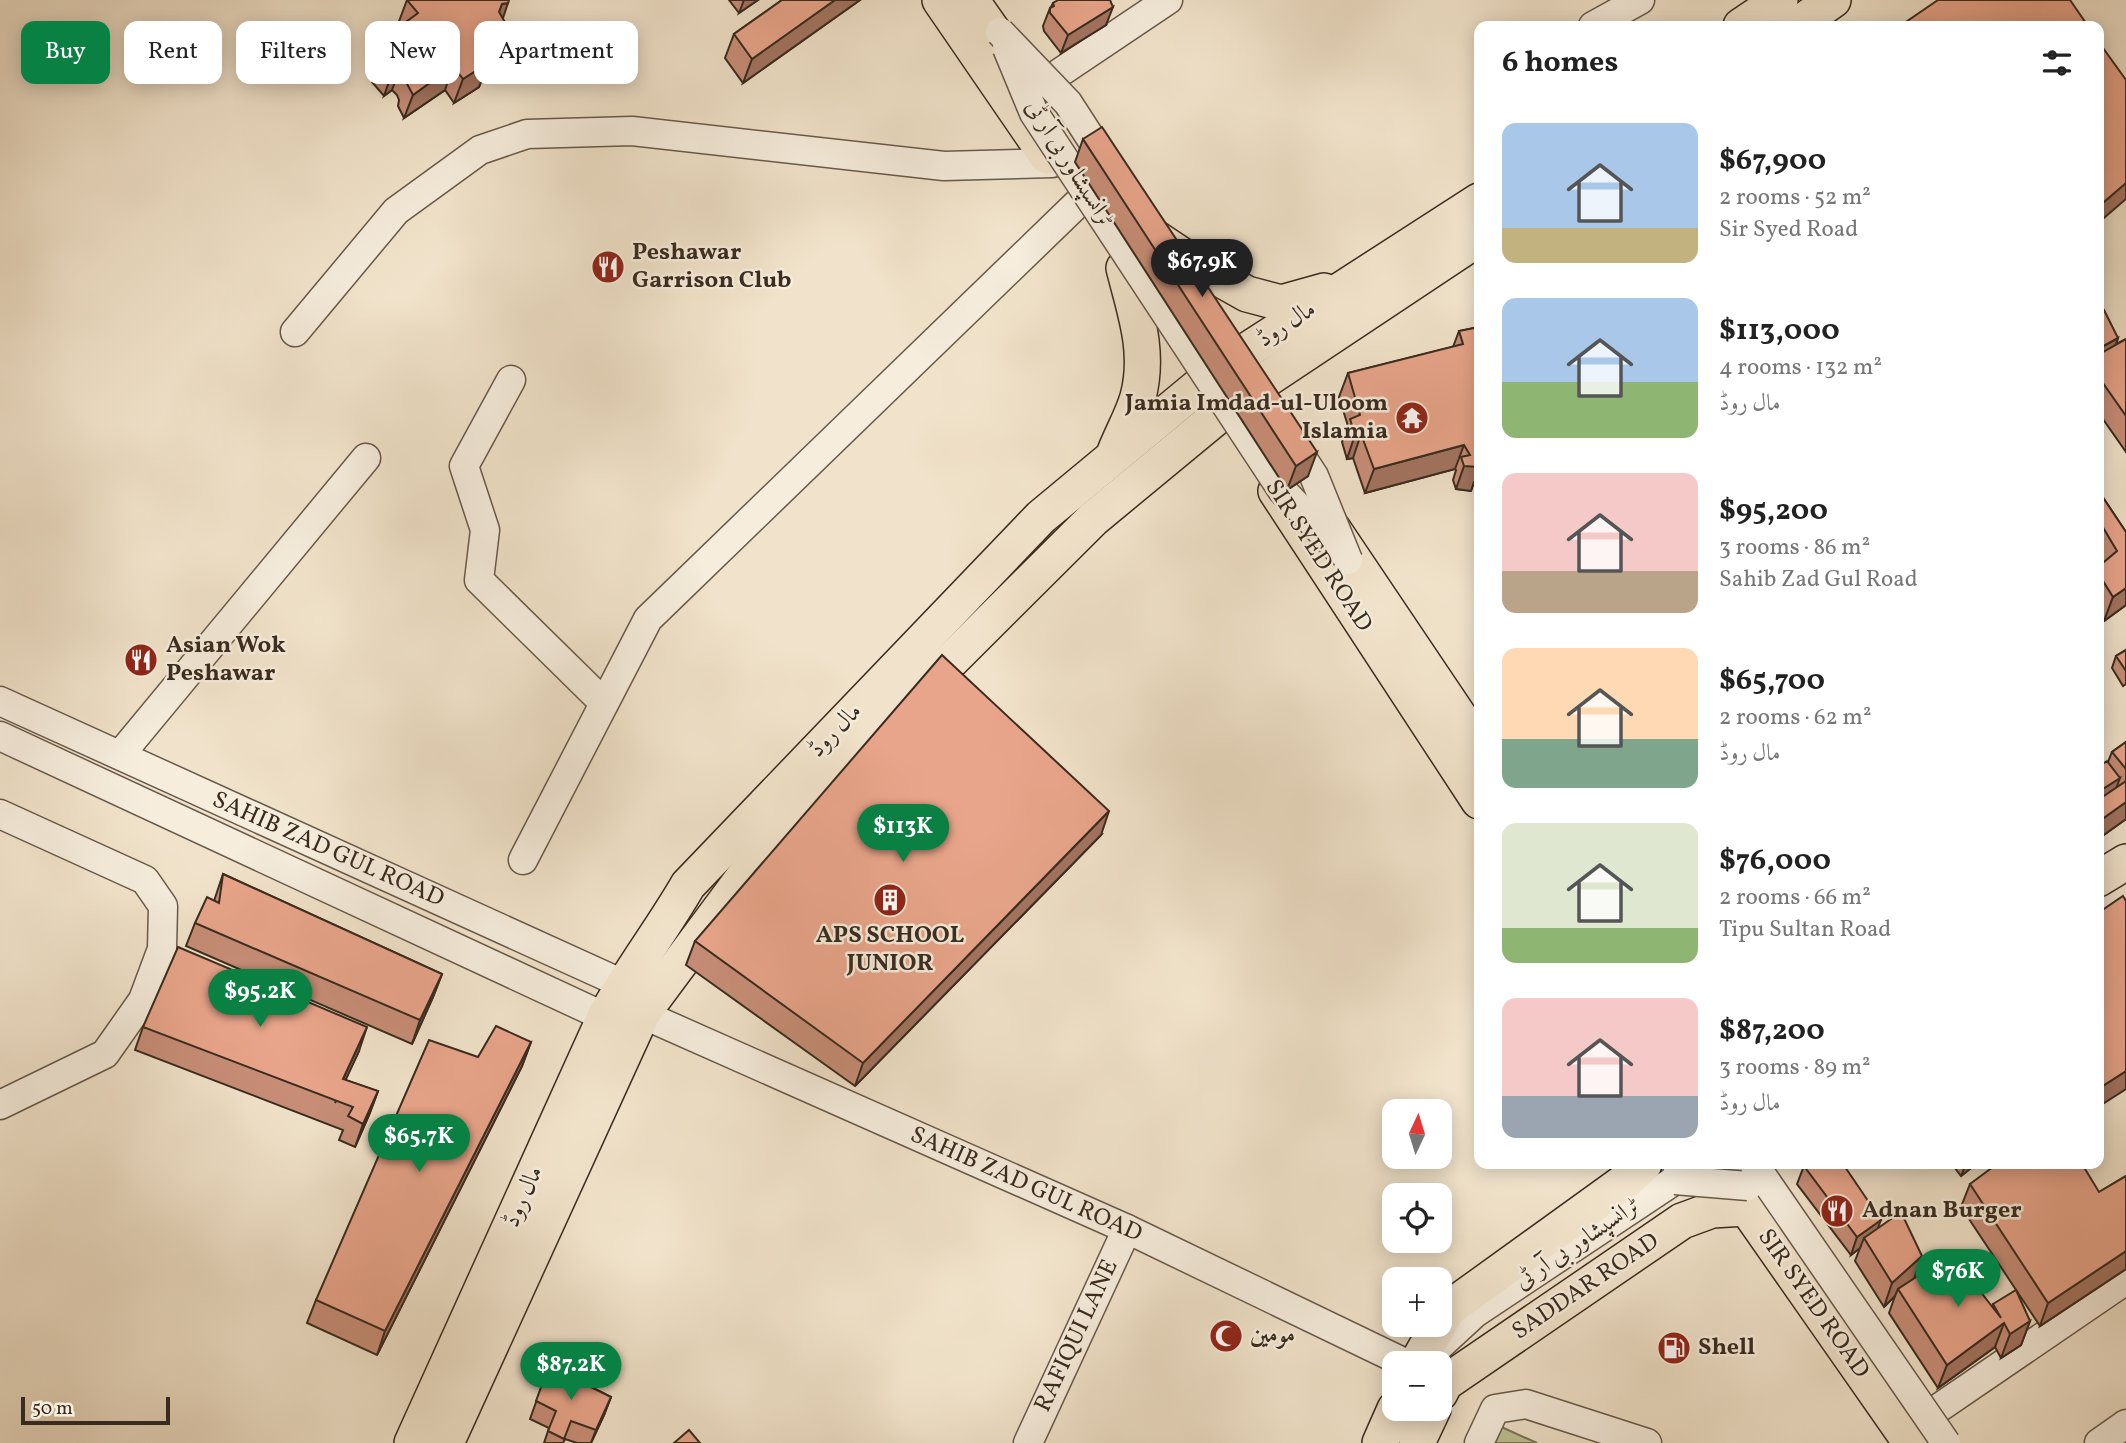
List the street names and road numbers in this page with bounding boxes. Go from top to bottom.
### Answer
street label: ٹرانسپشاور بی آر ٹی [1016,93,1122,235]
street label: مال روڈ [1251,293,1323,357]
street label: SIR SYED ROAD [1256,473,1380,639]
street label: مال روڈ [802,696,870,766]
street label: SAHIB ZAD GUL ROAD [207,783,449,917]
street label: SAHIB ZAD GUL ROAD [905,1118,1147,1252]
street label: مال روڈ [495,1161,553,1233]
street label: ٹرانسپشاور بی آر ٹی [1508,1189,1648,1299]
street label: SIR SYED ROAD [1749,1222,1877,1386]
street label: SADDAR ROAD [1506,1225,1666,1349]
street label: RAFIQUI LANE [1027,1254,1127,1418]

